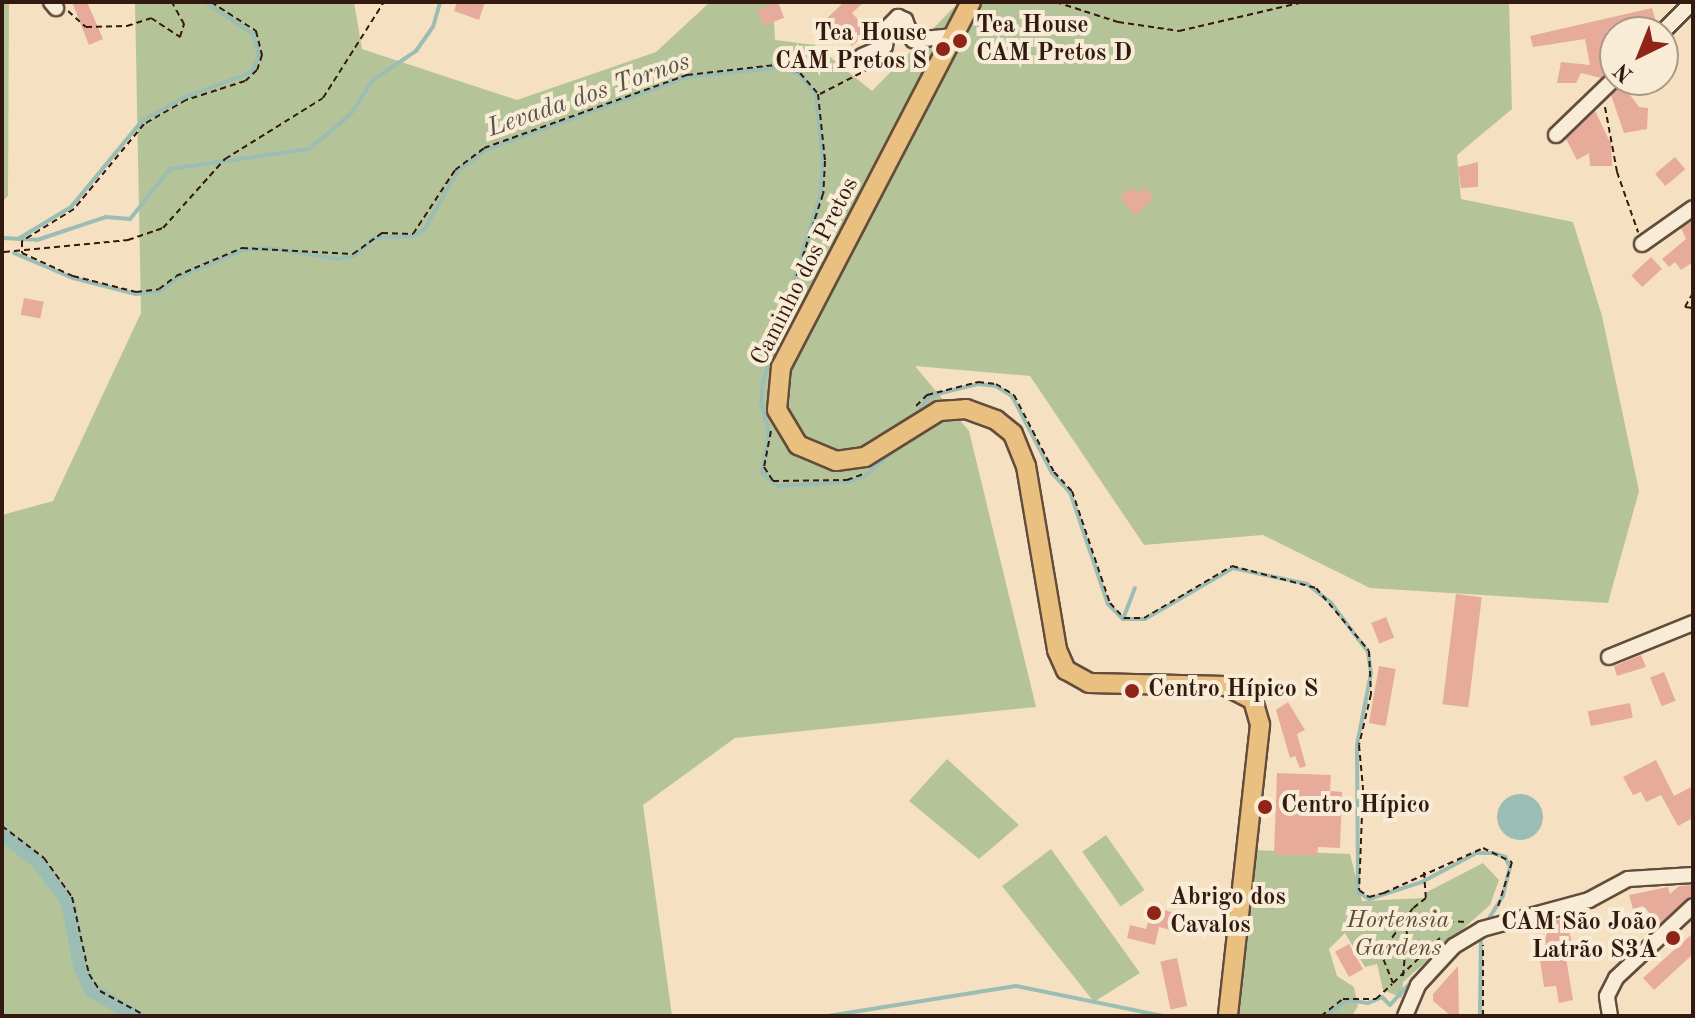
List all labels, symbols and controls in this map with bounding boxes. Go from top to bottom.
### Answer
place label: Tea House CAM Pretos D [976,13,1132,69]
north arrow [1599,16,1679,96]
place label: Tea House CAM Pretos S [775,21,927,77]
marker: Tea House CAM Pretos D [951,32,969,50]
marker: Tea House CAM Pretos S [934,40,952,58]
water label: Levada dos Tornos [483,47,695,145]
text: N [1610,58,1638,86]
street label: Caminho dos Pretos [746,173,866,371]
place label: Centro Hípico S [1148,677,1318,705]
marker: Centro Hípico S [1123,682,1141,700]
place label: Centro Hípico [1281,793,1430,821]
marker: Centro Hípico [1256,798,1274,816]
place label: Abrigo dos Cavalos [1170,885,1286,941]
marker: Abrigo dos Cavalos [1145,904,1163,922]
park label: Hortensia Gardens [1347,908,1449,964]
place label: CAM São João Latrão S3A [1501,910,1657,966]
marker: CAM São João Latrão S3A [1664,929,1682,947]

